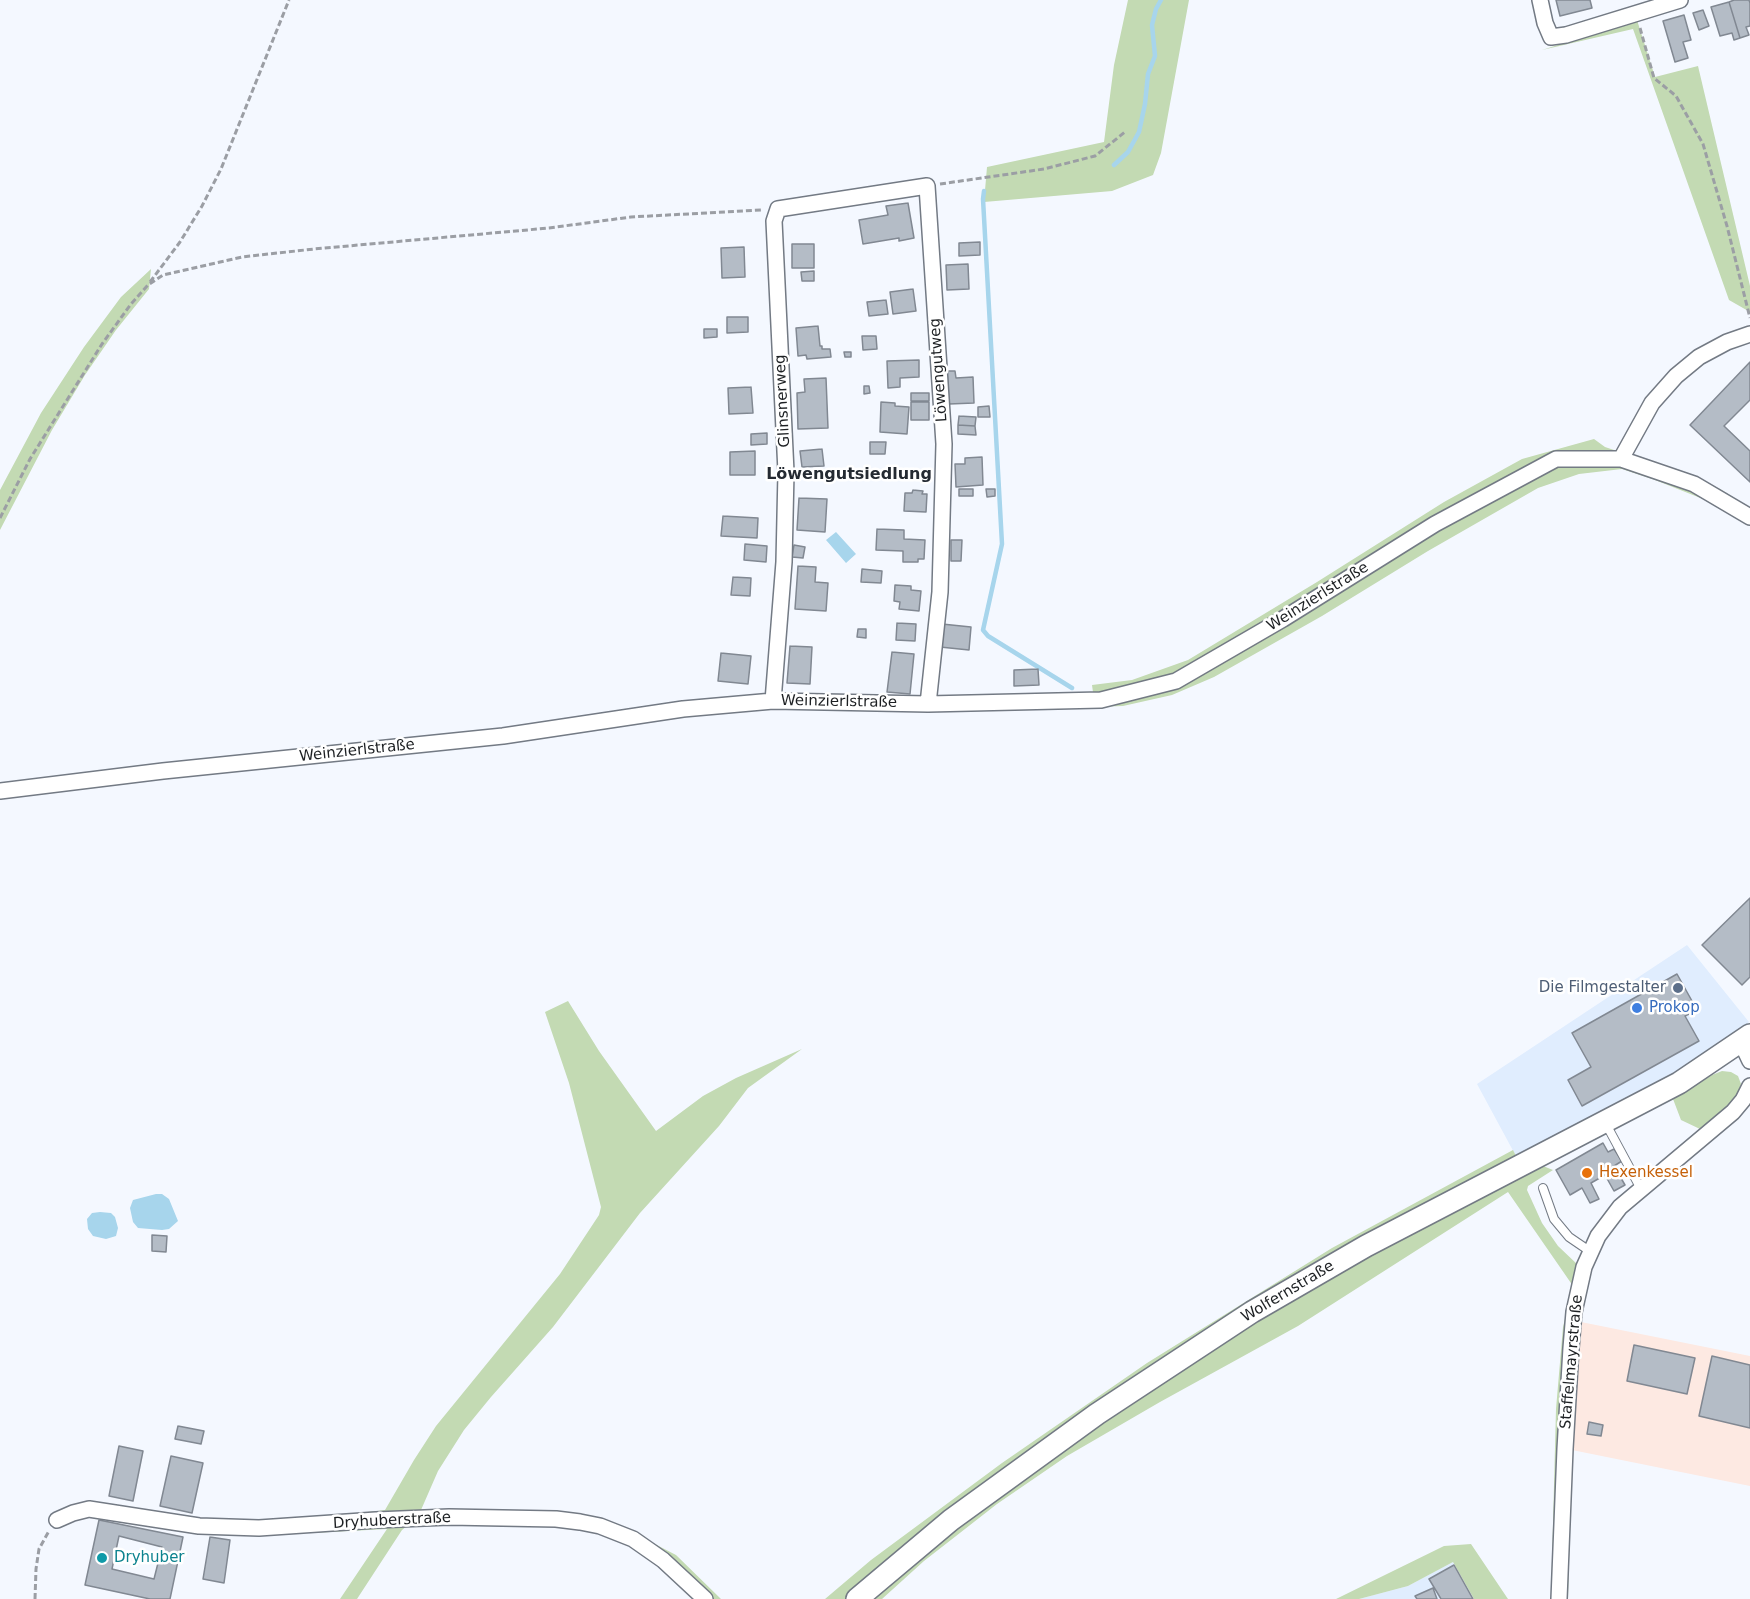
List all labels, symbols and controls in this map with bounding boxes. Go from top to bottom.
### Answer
street label: Löwengutweg [926,317,952,423]
street label: Glinsnerweg [772,354,794,448]
district label: Löwengutsiedlung [766,465,932,485]
street label: Weinzierlstraße [1264,559,1372,635]
street label: Weinzierlstraße [781,692,897,712]
street label: Weinzierlstraße [298,736,416,766]
place label: Die Filmgestalter [1539,979,1666,997]
marker: Die Filmgestalter [1671,981,1685,995]
place label: Prokop [1649,999,1700,1017]
marker: Prokop [1630,1001,1644,1015]
place label: Hexenkessel [1599,1164,1693,1182]
marker: Hexenkessel [1580,1166,1594,1180]
street label: Wolfernstraße [1238,1257,1338,1327]
street label: Staffelmayrstraße [1557,1294,1587,1430]
street label: Dryhuberstraße [332,1509,452,1533]
place label: Dryhuber [114,1549,185,1567]
marker: Dryhuber [95,1551,109,1565]

